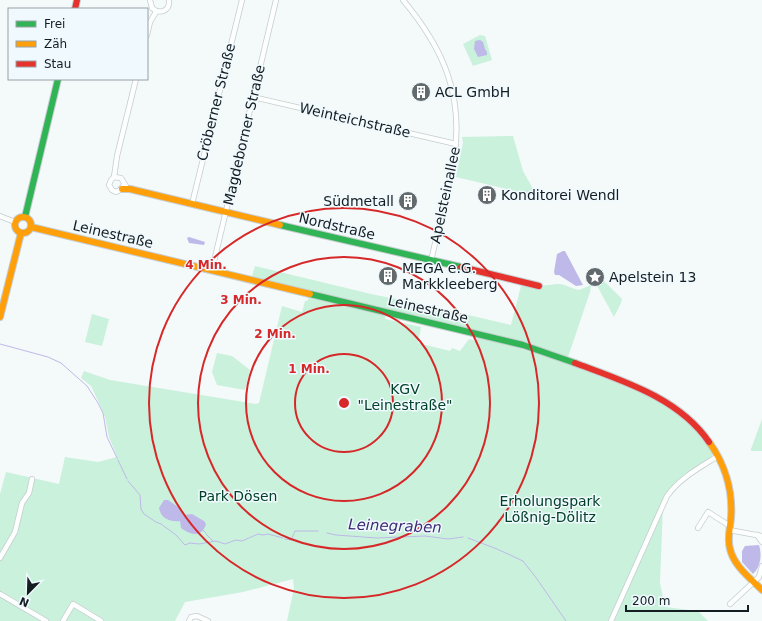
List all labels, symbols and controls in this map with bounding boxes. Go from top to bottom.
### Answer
legend [8,8,148,80]
text: Frei [44,17,65,31]
text: Zäh [44,37,67,51]
street label: Cröberner Straße [194,42,238,162]
text: Stau [44,57,71,71]
street label: Magdeborner Straße [220,63,268,207]
building icon: ACL GmbH [410,81,432,103]
place label: ACL GmbH [435,84,510,100]
street label: Weinteichstraße [298,99,412,141]
street label: Apelsteinallee [427,145,463,245]
building icon: Konditorei Wendl [476,184,498,206]
place label: Konditorei Wendl [501,187,619,203]
building icon: Südmetall [397,190,419,212]
place label: Südmetall [323,193,394,209]
street label: Nordstraße [297,209,377,243]
street label: Leinestraße [71,217,155,251]
text: 4 Min. [185,258,227,272]
place label: MEGA e.G. Markkleeberg [402,260,498,292]
building icon: MEGA e.G. Markkleeberg [377,265,399,287]
place icon: Apelstein 13 [584,266,606,288]
place label: Apelstein 13 [609,269,696,285]
street label: Leinestraße [386,292,470,326]
text: 3 Min. [220,293,262,307]
text: 2 Min. [254,327,296,341]
text: 1 Min. [288,362,330,376]
park label: KGV "Leinestraße" [358,381,452,413]
centre of rings [337,396,351,410]
park label: Park Dösen [199,488,277,504]
park label: Erholungspark Lößnig-Dölitz [500,493,601,525]
water label: Leinegraben [348,515,442,537]
north arrow [8,573,48,613]
scale bar [626,587,748,613]
text: N [18,594,31,610]
text: 200 m [632,594,670,608]

